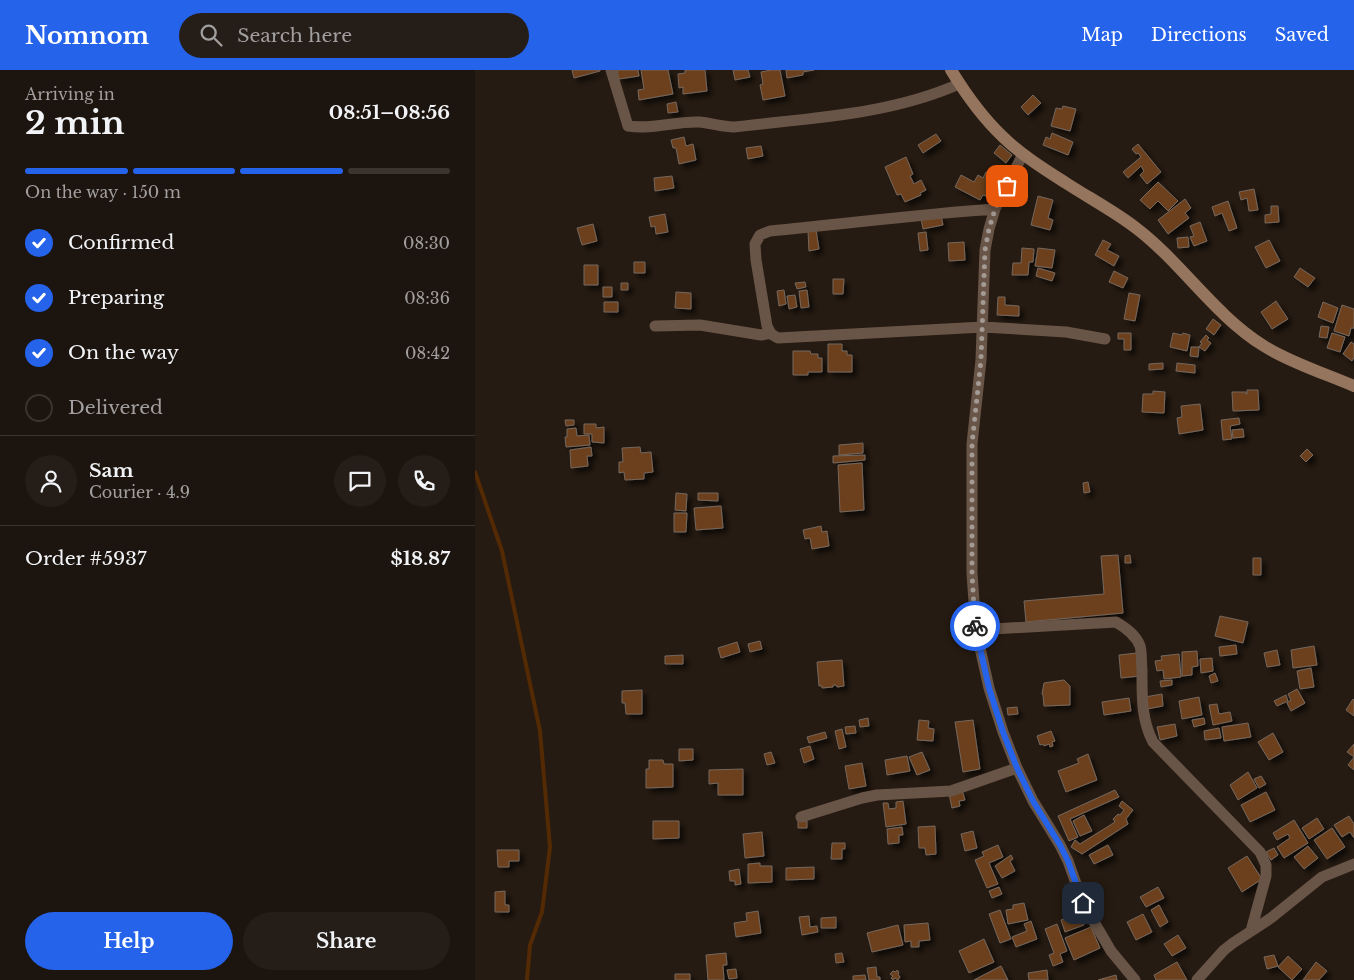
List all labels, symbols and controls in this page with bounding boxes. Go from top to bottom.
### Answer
search box [179,13,529,58]
text: Nomnom [25,21,149,50]
icon: search [197,21,225,49]
text: Search here [237,24,352,47]
text: Map [1081,24,1123,46]
text: Directions [1151,24,1247,46]
text: Saved [1275,24,1329,46]
text: Arriving in [25,84,115,104]
text: 08:51–08:56 [329,101,450,124]
text: 2 min [25,103,125,143]
pin [986,165,1028,207]
icon: bag [993,172,1021,200]
text: On the way · 150 m [25,182,181,202]
icon: check [25,229,53,257]
text: Confirmed [68,231,174,254]
text: 08:30 [403,233,450,253]
icon: check [25,284,53,312]
text: Preparing [68,286,164,309]
text: 08:36 [404,288,450,308]
icon: check [25,339,53,367]
text: On the way [68,341,179,364]
text: 08:42 [405,343,450,363]
text: Delivered [68,396,163,419]
button: person [25,455,77,507]
button: chat [334,455,386,507]
button: phone [398,455,450,507]
text: Sam [89,459,134,482]
text: Courier · 4.9 [89,482,190,502]
text: Order #5937 [25,547,147,570]
text: $18.87 [391,547,450,570]
courier [950,601,1000,651]
icon: bike [961,612,989,640]
pin [1062,882,1104,924]
icon: home [1069,889,1097,917]
button: Help [25,912,233,970]
button: Share [243,912,450,970]

